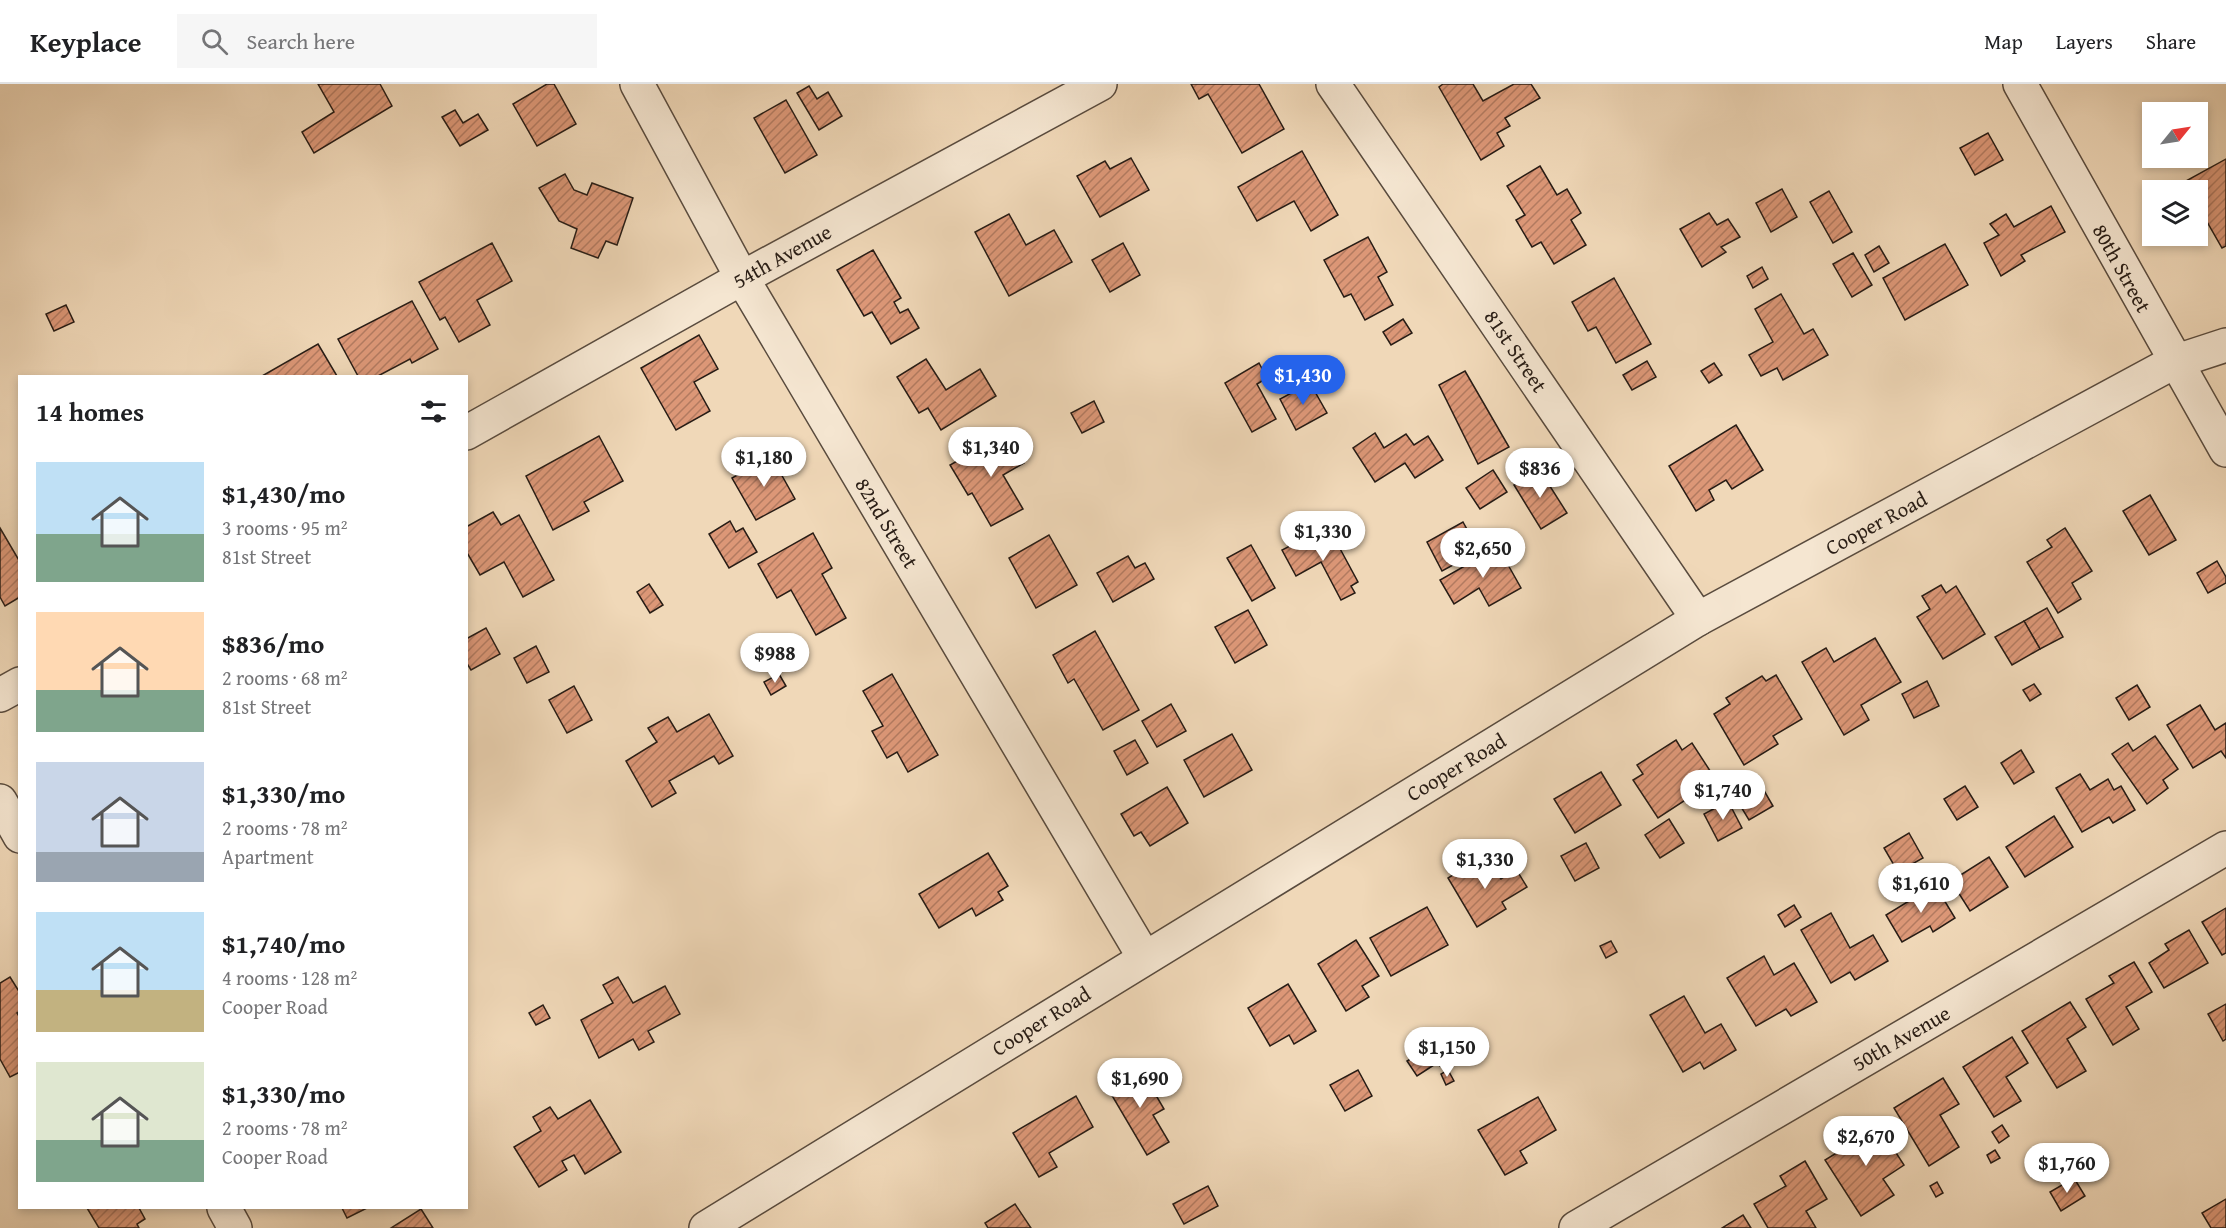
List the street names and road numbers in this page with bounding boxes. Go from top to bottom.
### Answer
street label: 54th Avenue [727,216,837,296]
street label: 80th Street [2085,218,2159,319]
street label: 81st Street [1477,303,1555,399]
street label: 82nd Street [848,472,927,575]
street label: Cooper Road [1820,483,1933,563]
street label: Cooper Road [1400,725,1512,809]
street label: Cooper Road [986,978,1097,1064]
street label: 50th Avenue [1846,997,1956,1079]

